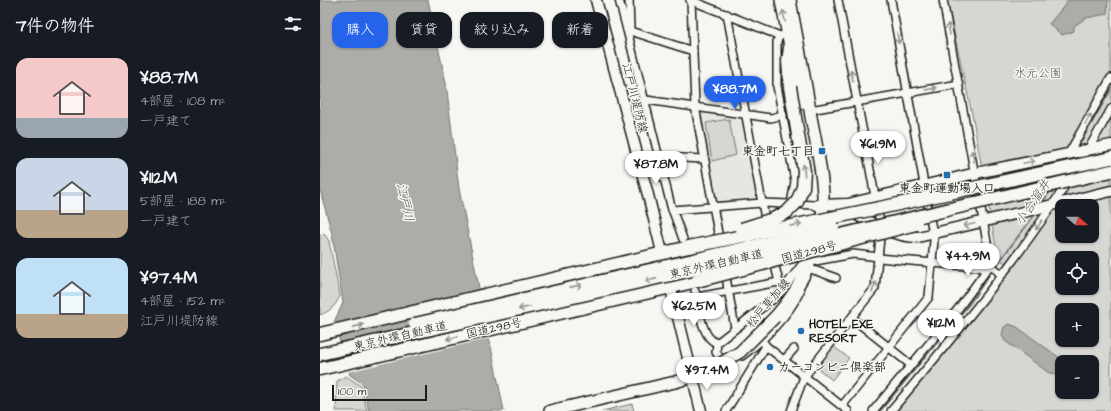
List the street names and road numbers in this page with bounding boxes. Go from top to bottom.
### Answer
street label: 江戸川堤防線 [618,61,651,135]
street label: 国道298号 [779,237,839,268]
street label: 東京外環自動車道 [667,245,765,284]
street label: 松戸草加線 [743,275,794,332]
street label: 国道298号 [464,314,524,343]
street label: 東京外環自動車道 [351,317,449,356]

